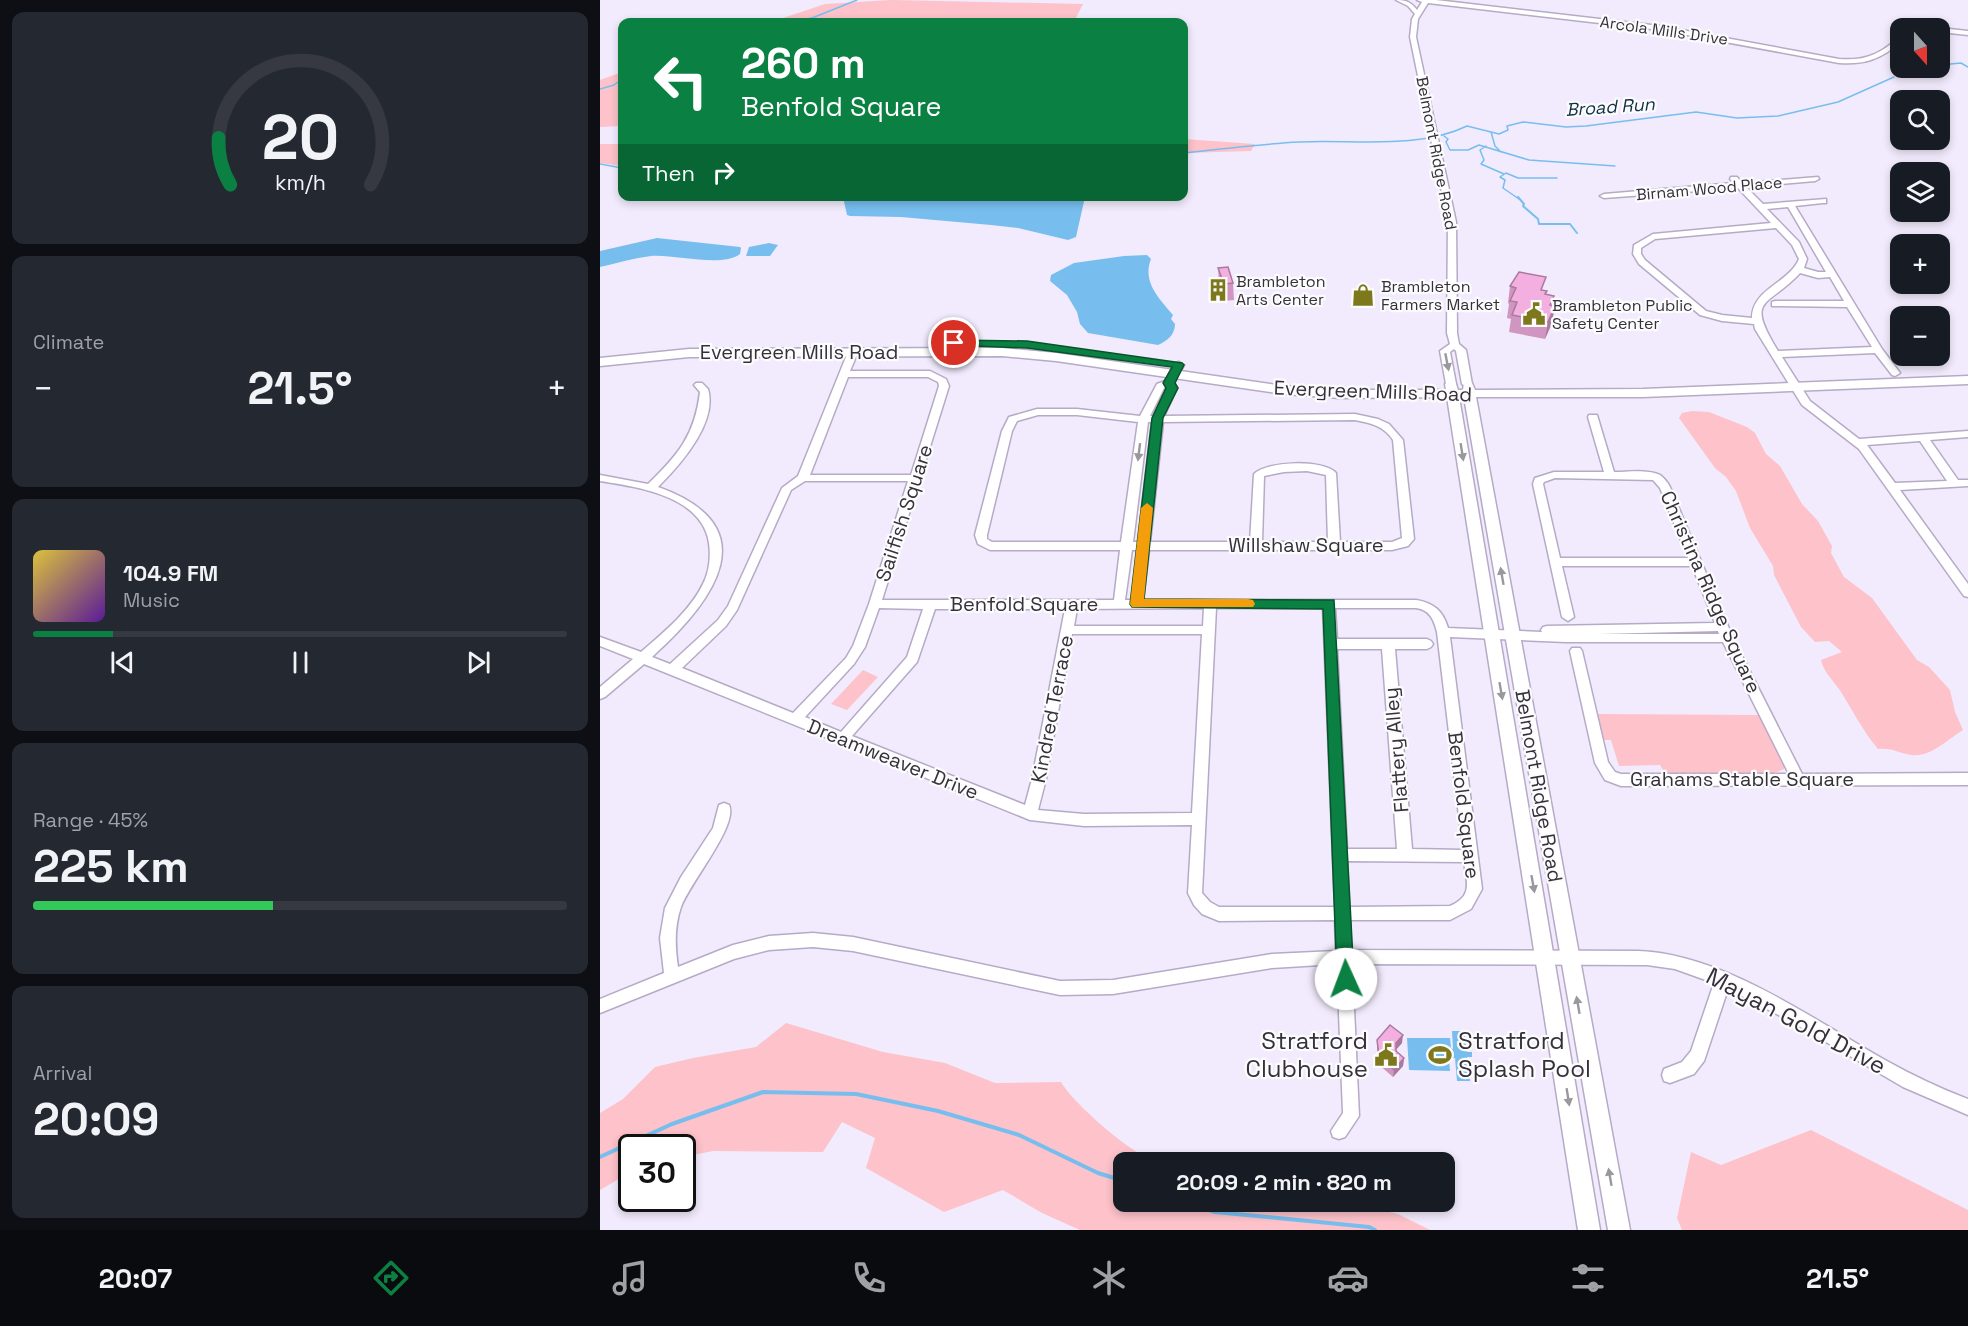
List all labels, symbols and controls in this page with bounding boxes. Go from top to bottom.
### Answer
street label: Arcola Mills Drive [1599,11,1729,50]
north arrow [1890,18,1950,78]
map controls [1890,18,1950,366]
text: 260 m [741,37,866,90]
icon: left [642,42,720,120]
street label: Belmont Ridge Road [1411,74,1462,232]
text: Benfold Square [741,89,942,124]
button: search [1890,90,1950,150]
water label: Broad Run [1565,92,1656,121]
text: 20 [261,98,339,177]
icon: right [707,156,740,189]
text: Then [642,159,695,187]
button: layers [1890,162,1950,222]
text: km/h [274,169,326,196]
street label: Birnam Wood Place [1635,172,1783,205]
button: + [1890,234,1950,294]
place label: Brambleton Arts Center [1236,271,1325,310]
place label: Brambleton Farmers Market [1381,276,1500,315]
building icon: Brambleton Arts Center [1205,277,1231,303]
shop icon: Brambleton Farmers Market [1350,282,1376,308]
place label: Brambleton Public Safety Center [1552,295,1693,334]
public building icon: Brambleton Public Safety Center [1521,301,1547,327]
button: − [1890,306,1950,366]
pin [928,317,979,368]
icon: arrive [937,326,970,359]
text: Climate [33,329,104,355]
street label: Evergreen Mills Road [700,339,898,365]
one-way arrow [1442,353,1451,372]
text: 21.5° [247,360,353,417]
text: − [33,368,53,410]
text: + [547,368,567,410]
street label: Evergreen Mills Road [1273,375,1473,407]
street label: Sailfish Square [870,441,938,585]
one-way arrow [1134,442,1143,461]
one-way arrow [1458,442,1467,461]
street label: Christina Ridge Square [1655,487,1767,697]
street label: Willshaw Square [1228,532,1384,558]
text: 104.9 FM [123,559,218,587]
one-way arrow [1497,566,1506,585]
text: Music [123,587,180,613]
street label: Benfold Square [950,591,1098,617]
street label: Kindred Terrace [1025,633,1079,785]
icon: previous [106,646,139,679]
icon: pause [284,646,317,679]
icon: next [462,646,495,679]
one-way arrow [1496,682,1505,701]
street label: Flattery Alley [1378,686,1414,814]
street label: Belmont Ridge Road [1509,688,1569,884]
street label: Dreamweaver Drive [804,713,982,805]
street label: Benfold Square [1442,730,1486,880]
street label: Grahams Stable Square [1630,766,1854,792]
text: Range · 45% [33,807,148,833]
text: 225 km [33,838,189,895]
one-way arrow [1529,874,1538,893]
position arrow [1314,947,1378,1011]
street label: Mayan Gold Drive [1701,960,1891,1081]
one-way arrow [1573,995,1582,1014]
place label: Stratford Clubhouse [1245,1025,1368,1084]
place label: Stratford Splash Pool [1458,1025,1591,1084]
public building icon: Stratford Clubhouse [1373,1042,1399,1068]
sports icon: Stratford Splash Pool [1427,1042,1453,1068]
text: Arrival [33,1060,92,1086]
one-way arrow [1563,1087,1572,1106]
text: 20:09 [33,1091,159,1148]
speed limit sign: 30 [618,1134,696,1212]
one-way arrow [1605,1167,1614,1186]
text: 20:09 · 2 min · 820 m [1176,1168,1392,1196]
icon: directions [370,1257,412,1299]
icon: music [609,1257,651,1299]
icon: phone [848,1257,890,1299]
icon: climate [1088,1257,1130,1299]
icon: car [1327,1257,1369,1299]
icon: filters [1567,1257,1609,1299]
text: 20:07 [99,1261,172,1296]
text: 21.5° [1806,1261,1869,1296]

